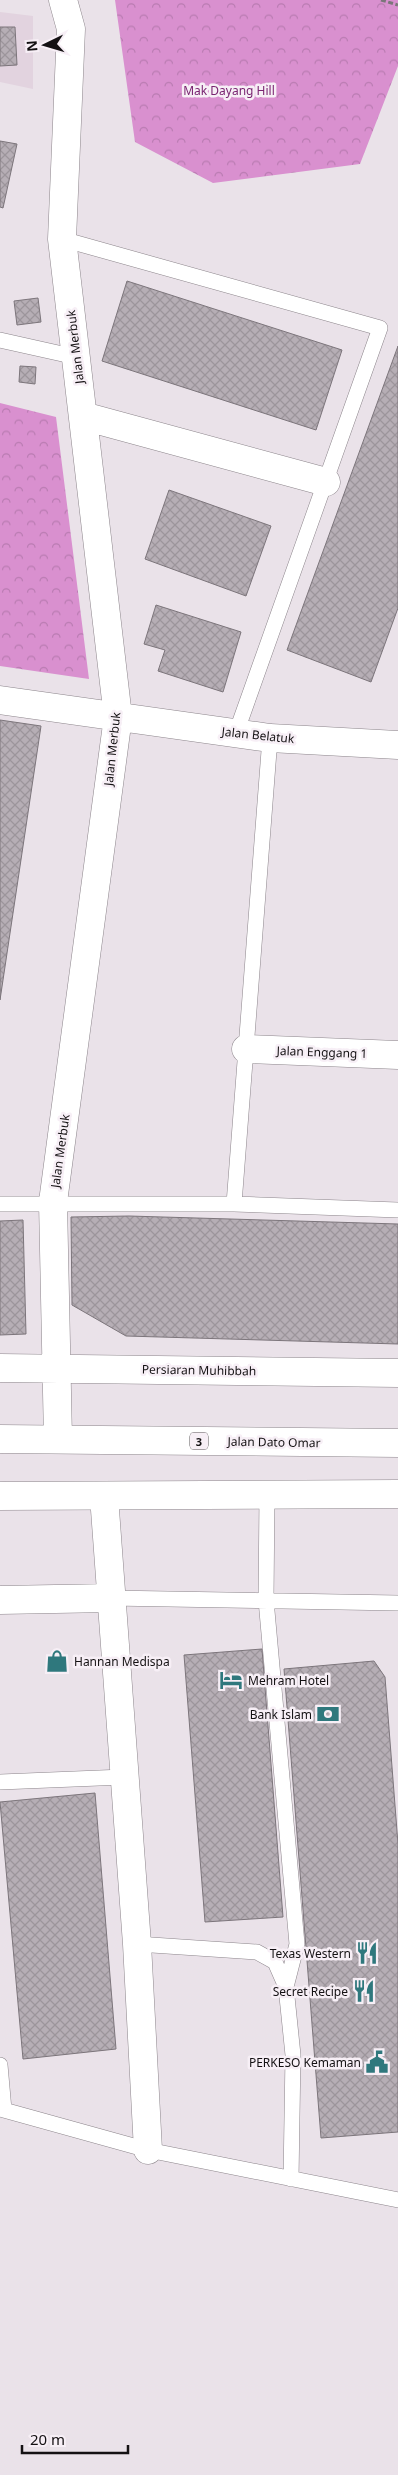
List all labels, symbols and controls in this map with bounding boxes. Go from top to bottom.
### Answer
north arrow [20,20,70,70]
text: N [22,40,42,53]
park label: Mak Dayang Hill [183,82,275,99]
street label: Jalan Merbuk [62,309,88,386]
street label: Jalan Merbuk [100,711,124,788]
street label: Jalan Belatuk [220,723,296,747]
street label: Jalan Enggang 1 [275,1042,368,1062]
street label: Jalan Merbuk [46,1113,74,1190]
street label: Persiaran Muhibbah [142,1361,256,1379]
road number: 3 [190,1432,208,1450]
street label: Jalan Dato Omar [226,1433,321,1451]
shop icon: Hannan Medispa [44,1648,70,1674]
place label: Hannan Medispa [74,1653,170,1670]
hotel icon: Mehram Hotel [218,1667,244,1693]
place label: Mehram Hotel [248,1672,329,1689]
bank icon: Bank Islam [315,1701,341,1727]
place label: Bank Islam [250,1706,312,1723]
restaurant icon: Texas Western [354,1940,380,1966]
place label: Texas Western [270,1945,351,1962]
restaurant icon: Secret Recipe [351,1978,377,2004]
place label: Secret Recipe [273,1983,348,2000]
public building icon: PERKESO Kemaman [364,2049,390,2075]
place label: PERKESO Kemaman [249,2054,361,2071]
scale bar [22,2422,129,2454]
text: 20 m [30,2429,65,2449]

